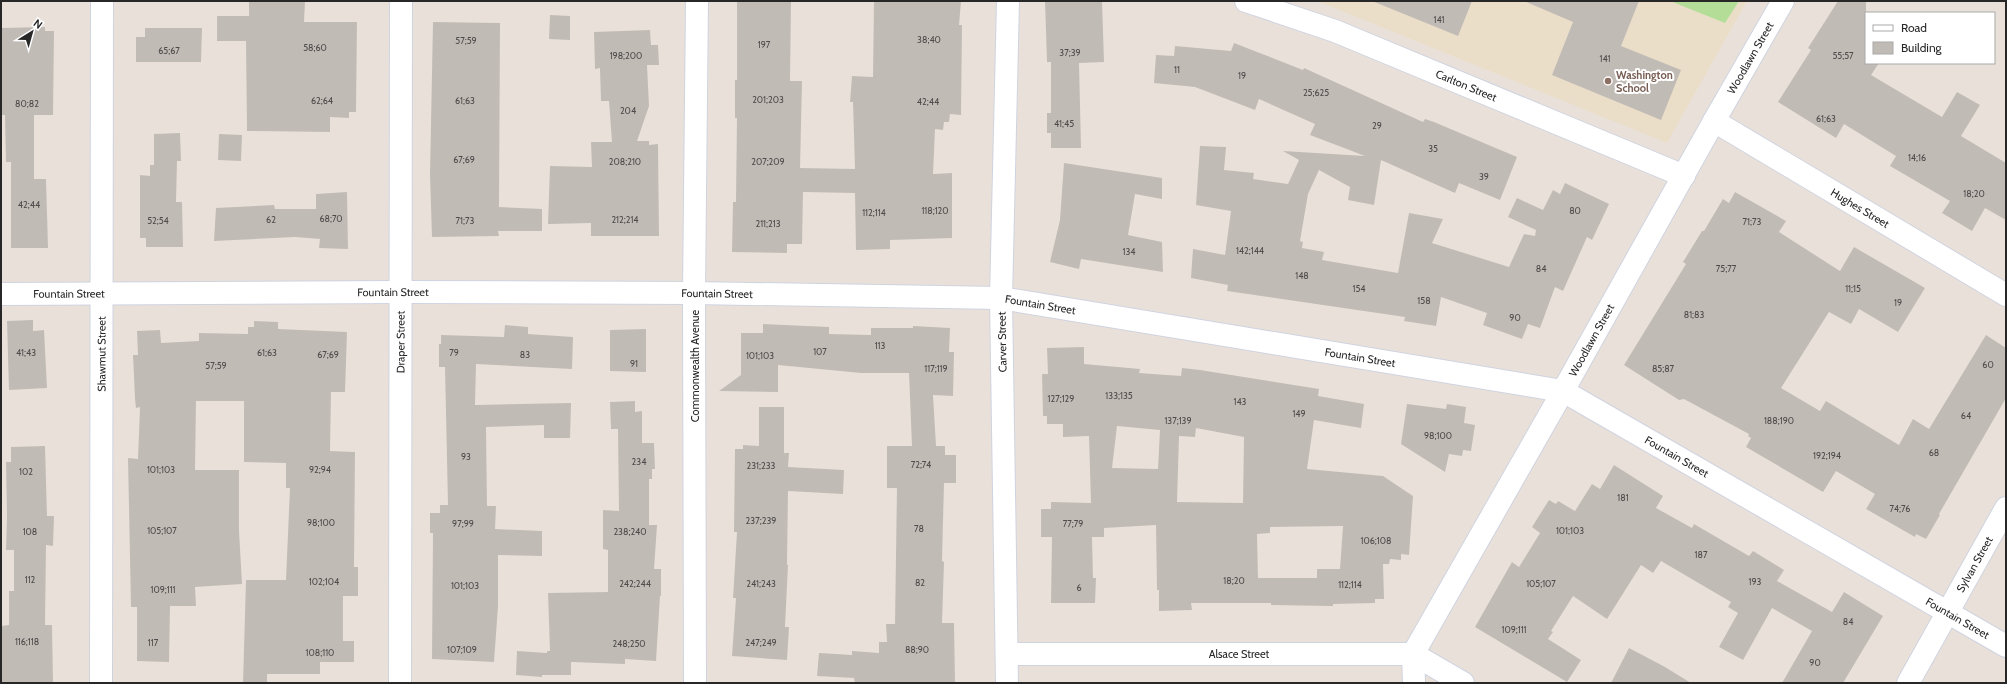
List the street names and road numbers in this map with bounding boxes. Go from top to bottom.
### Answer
street label: Woodlawn Street [1724,19,1777,96]
street label: Carlton Street [1434,67,1499,105]
street label: Hughes Street [1828,185,1892,231]
street label: Fountain Street [357,285,429,299]
street label: Fountain Street [33,286,105,301]
street label: Fountain Street [681,286,753,301]
street label: Fountain Street [1004,292,1077,317]
street label: Woodlawn Street [1566,301,1617,379]
street label: Commonwealth Avenue [688,309,702,422]
street label: Draper Street [393,310,408,373]
street label: Carver Street [994,311,1010,372]
street label: Shawmut Street [94,316,109,392]
street label: Fountain Street [1324,345,1397,370]
street label: Fountain Street [1642,433,1712,481]
street label: Sylvan Street [1953,534,1996,595]
street label: Fountain Street [1923,594,1992,642]
street label: Alsace Street [1209,647,1270,661]

